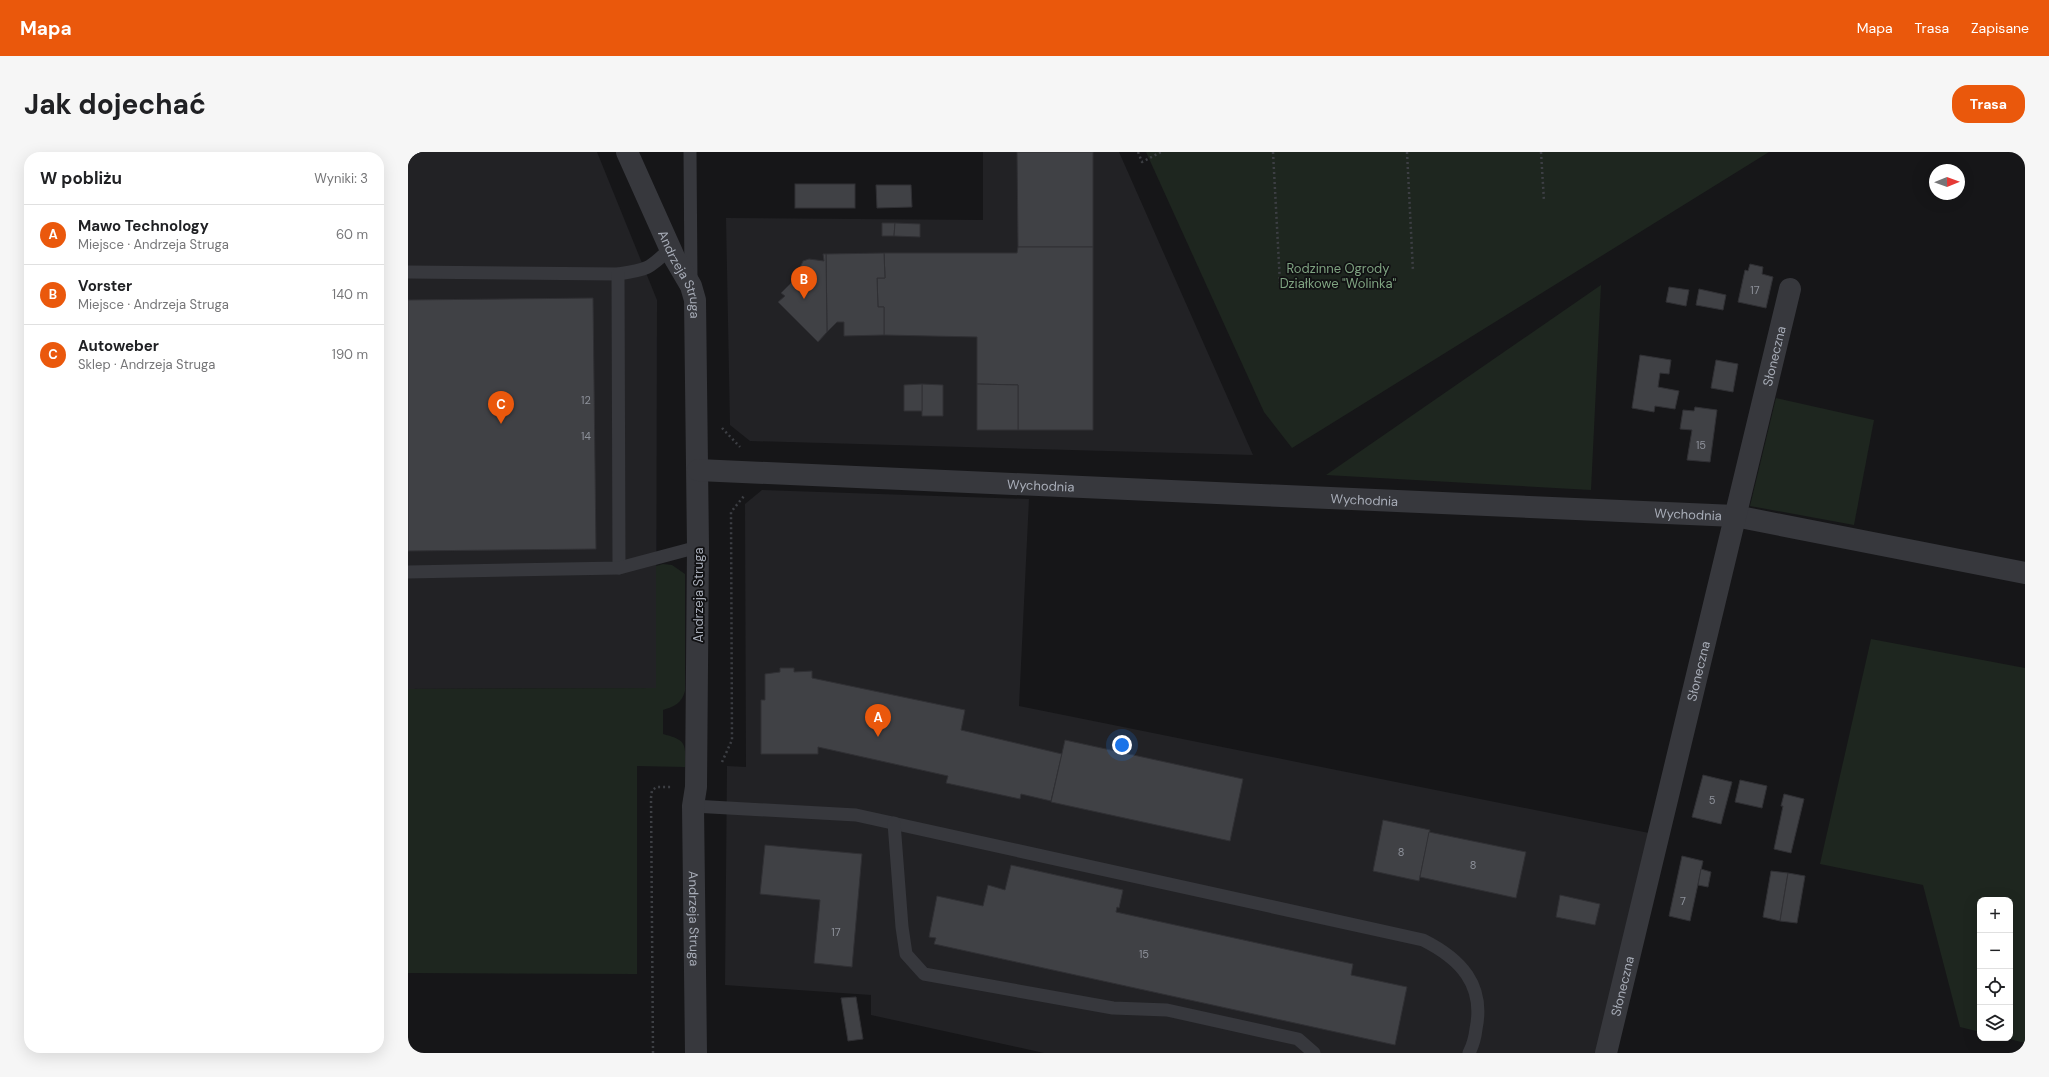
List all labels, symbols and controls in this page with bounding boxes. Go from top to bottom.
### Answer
text: Mapa [20,16,72,41]
text: Mapa [1857,19,1893,37]
text: Trasa [1915,19,1949,37]
text: Zapisane [1971,19,2029,37]
button: Trasa [1952,85,2025,123]
text: Jak dojechać [24,86,206,123]
north arrow [1929,164,1965,200]
text: W pobliżu [40,167,122,189]
text: Wyniki: 3 [314,170,368,187]
text: Mawo Technology [78,216,209,236]
text: A [48,226,58,243]
text: 60 m [336,226,368,243]
street label: Andrzeja Struga [654,227,704,319]
text: Miejsce · Andrzeja Struga [78,236,229,253]
park label: Rodzinne Ogrody Działkowe "Wolinka" [1280,260,1397,292]
pin: B [791,266,817,299]
text: Vorster [78,276,132,296]
house number: 17 [1750,283,1760,297]
text: B [49,286,57,303]
text: 140 m [332,286,368,303]
text: Miejsce · Andrzeja Struga [78,296,229,313]
street label: Słoneczna [1758,324,1789,388]
text: Autoweber [78,336,159,356]
text: C [48,346,58,363]
text: 190 m [332,346,368,363]
text: Sklep · Andrzeja Struga [78,356,215,373]
pin: C [488,391,514,424]
house number: 12 [581,393,591,407]
house number: 14 [581,429,591,443]
house number: 15 [1696,438,1706,452]
street label: Wychodnia [1006,475,1075,495]
street label: Wychodnia [1330,490,1399,510]
street label: Wychodnia [1654,504,1722,524]
street label: Andrzeja Struga [690,547,707,643]
street label: Słoneczna [1683,639,1713,703]
pin: A [865,704,891,737]
your location [1112,735,1132,755]
house number: 5 [1709,793,1716,807]
house number: 8 [1398,845,1404,859]
house number: 8 [1470,858,1476,872]
street label: Andrzeja Struga [685,871,703,966]
house number: 7 [1680,894,1686,908]
map controls [1977,897,2013,1041]
button: + [1977,897,2013,933]
house number: 17 [831,925,841,939]
button: − [1977,933,2013,969]
house number: 15 [1139,947,1149,961]
street label: Słoneczna [1607,954,1638,1018]
button: locate [1977,969,2013,1005]
button: layers [1977,1005,2013,1041]

